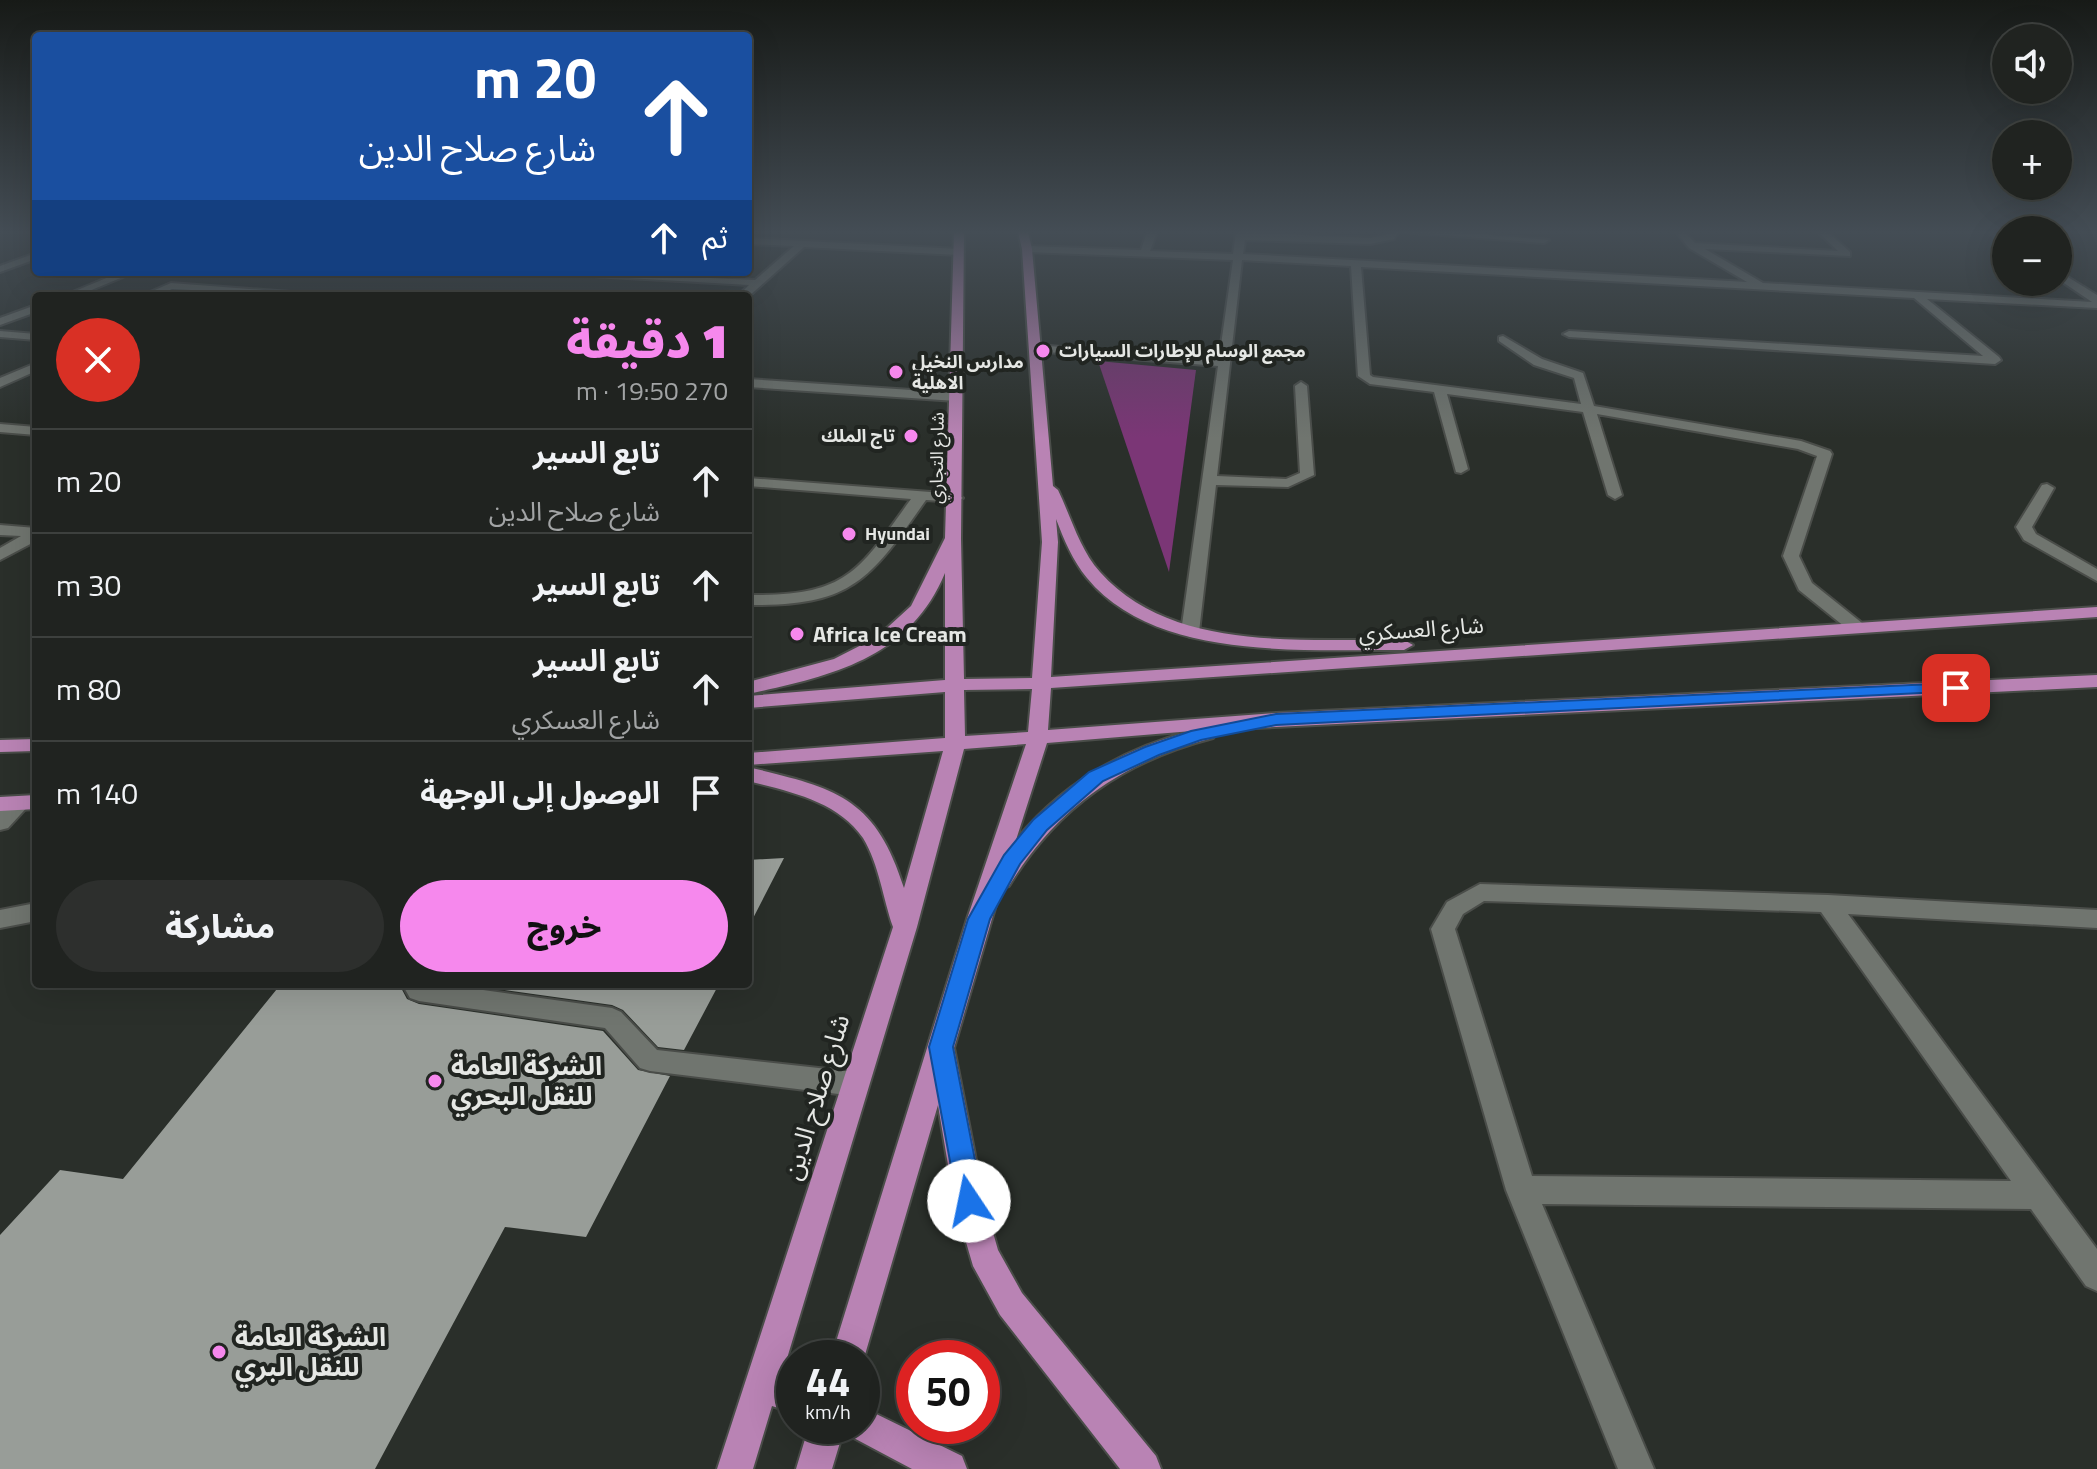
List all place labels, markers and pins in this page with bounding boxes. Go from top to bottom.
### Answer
place label: مجمع الوسام للإطارات السيارات [1059,337,1306,364]
marker: مجمع الوسام للإطارات السيارات [1034,342,1052,360]
place label: مدارس النخيل الاهلية [912,348,1024,396]
marker: مدارس النخيل الاهلية [887,363,905,381]
place label: تاج الملك [821,422,896,449]
marker: تاج الملك [902,427,920,445]
place label: Hyundai [865,520,930,547]
marker: Hyundai [840,525,858,543]
place label: Africa Ice Cream [813,617,967,651]
marker: Africa Ice Cream [788,625,806,643]
pin [1922,654,1990,722]
place label: الشركة العامة للنقل البحري [451,1046,602,1117]
marker: الشركة العامة للنقل البحري [426,1072,444,1090]
place label: الشركة العامة للنقل البري [235,1317,386,1388]
marker: الشركة العامة للنقل البري [210,1343,228,1361]

